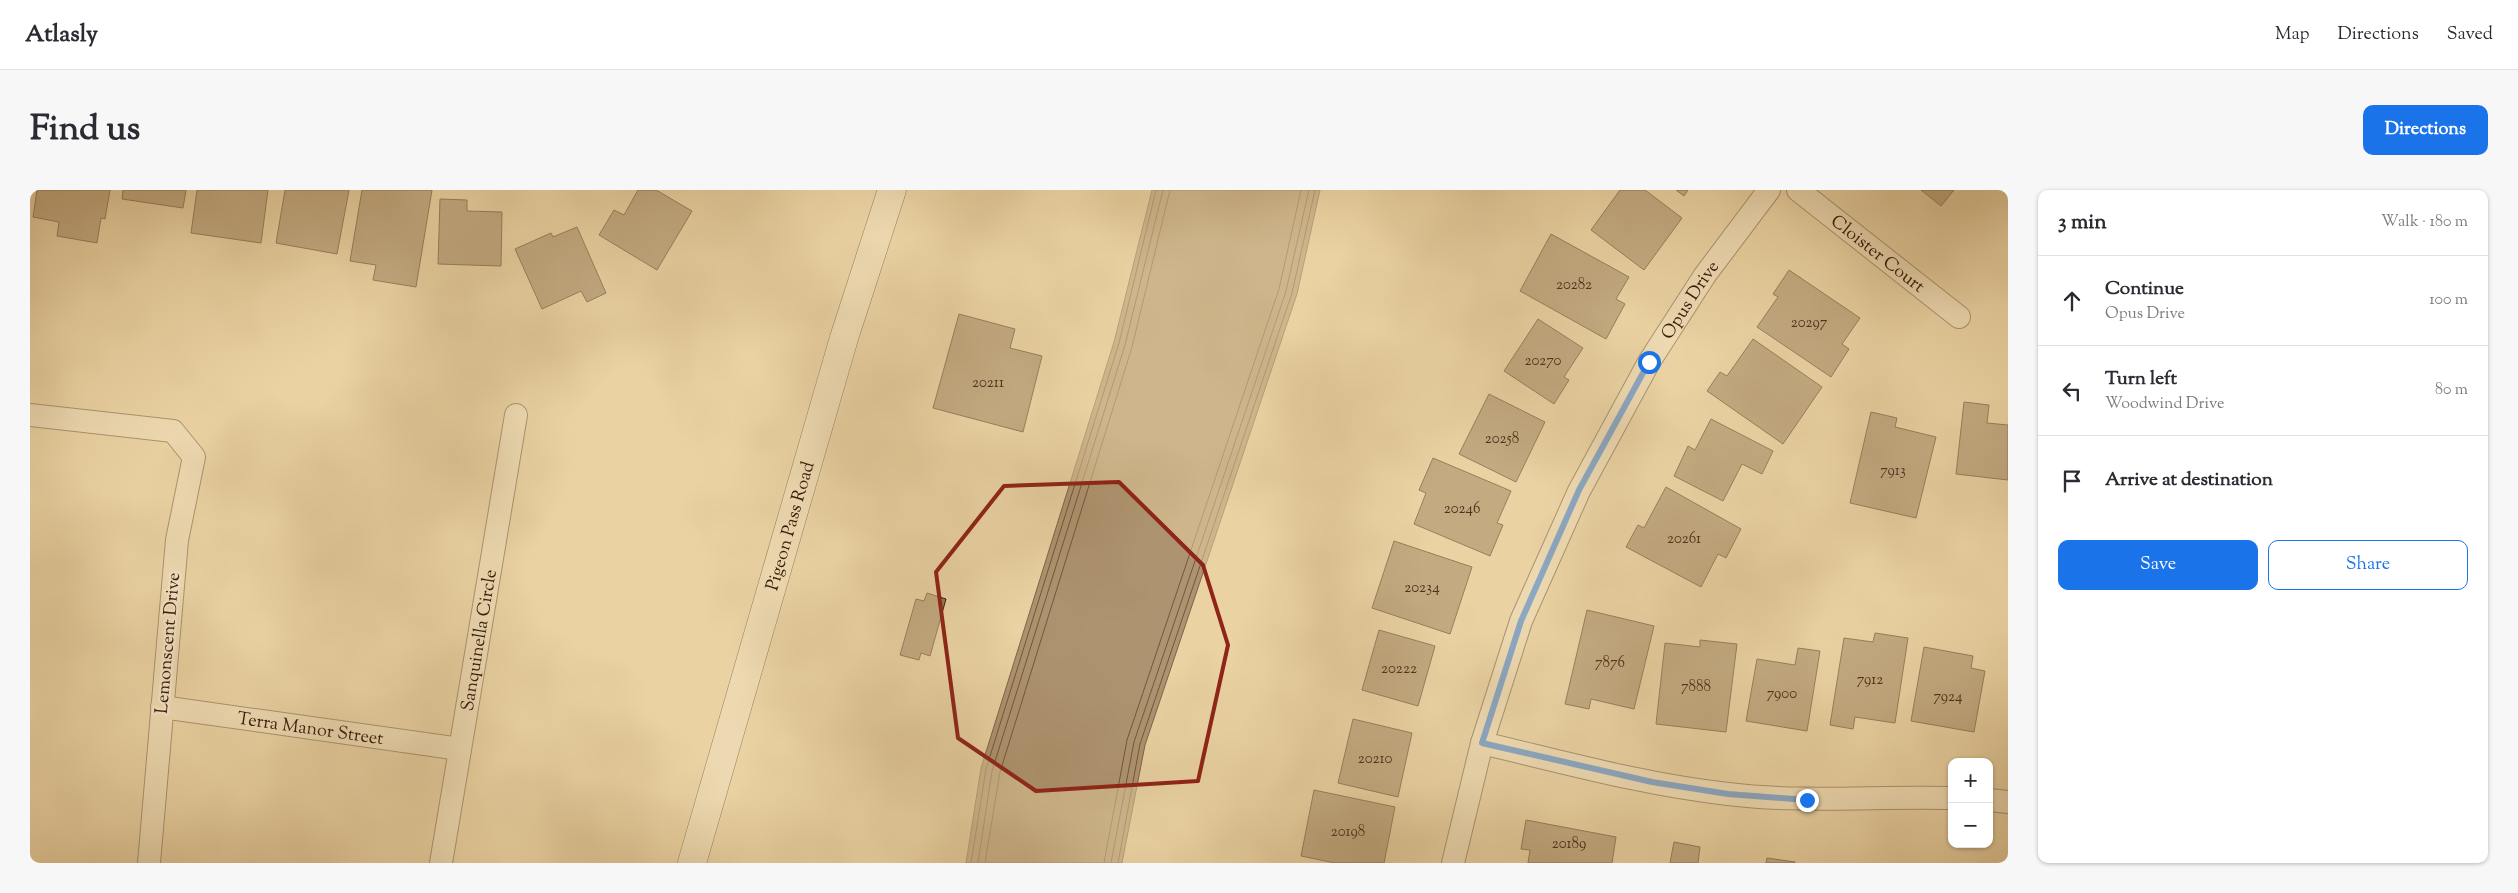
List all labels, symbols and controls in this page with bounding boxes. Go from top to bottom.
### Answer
text: Atlasly [25,18,98,52]
text: Map [2275,22,2310,48]
text: Directions [2338,22,2419,48]
text: Saved [2447,22,2493,48]
text: Find us [30,105,140,156]
button: Directions [2363,105,2488,155]
text: 3 min [2058,208,2107,238]
street label: Cloister Court [1824,209,1930,300]
text: Walk · 180 m [2381,211,2468,234]
street label: Opus Drive [1656,256,1727,345]
house number: 20282 [1556,275,1592,296]
text: Continue [2105,276,2184,303]
icon: ahead [2058,287,2086,315]
text: 100 m [2429,289,2468,312]
text: Opus Drive [2105,303,2185,326]
house number: 20297 [1791,313,1828,334]
house number: 20270 [1525,351,1562,372]
route start [1638,351,1661,374]
text: Turn left [2105,366,2177,393]
house number: 20211 [972,373,1004,394]
icon: left [2058,377,2086,405]
text: 80 m [2435,379,2468,402]
text: Woodwind Drive [2105,393,2224,416]
house number: 20258 [1485,429,1519,450]
street label: Pigeon Pass Road [761,459,823,594]
house number: 7913 [1880,461,1906,482]
icon: arrive [2058,467,2086,495]
text: Arrive at destination [2105,467,2273,494]
house number: 20246 [1444,499,1480,520]
house number: 20261 [1667,529,1701,550]
button: Save [2058,540,2258,590]
button: Share [2268,540,2468,590]
street label: Sanquinella Circle [456,568,505,713]
street label: Lemonscent Drive [150,571,188,715]
house number: 20234 [1404,578,1440,599]
house number: 7876 [1595,653,1625,674]
house number: 20222 [1381,659,1417,680]
house number: 7912 [1857,670,1883,691]
house number: 7888 [1681,677,1711,698]
house number: 7900 [1767,684,1797,705]
house number: 7924 [1933,687,1963,708]
street label: Terra Manor Street [235,707,385,753]
house number: 20210 [1358,749,1392,770]
map controls [1948,758,1993,848]
button: + [1948,758,1993,803]
route end [1796,789,1819,812]
button: − [1948,803,1993,848]
house number: 20198 [1331,822,1365,843]
house number: 20189 [1552,834,1586,855]

